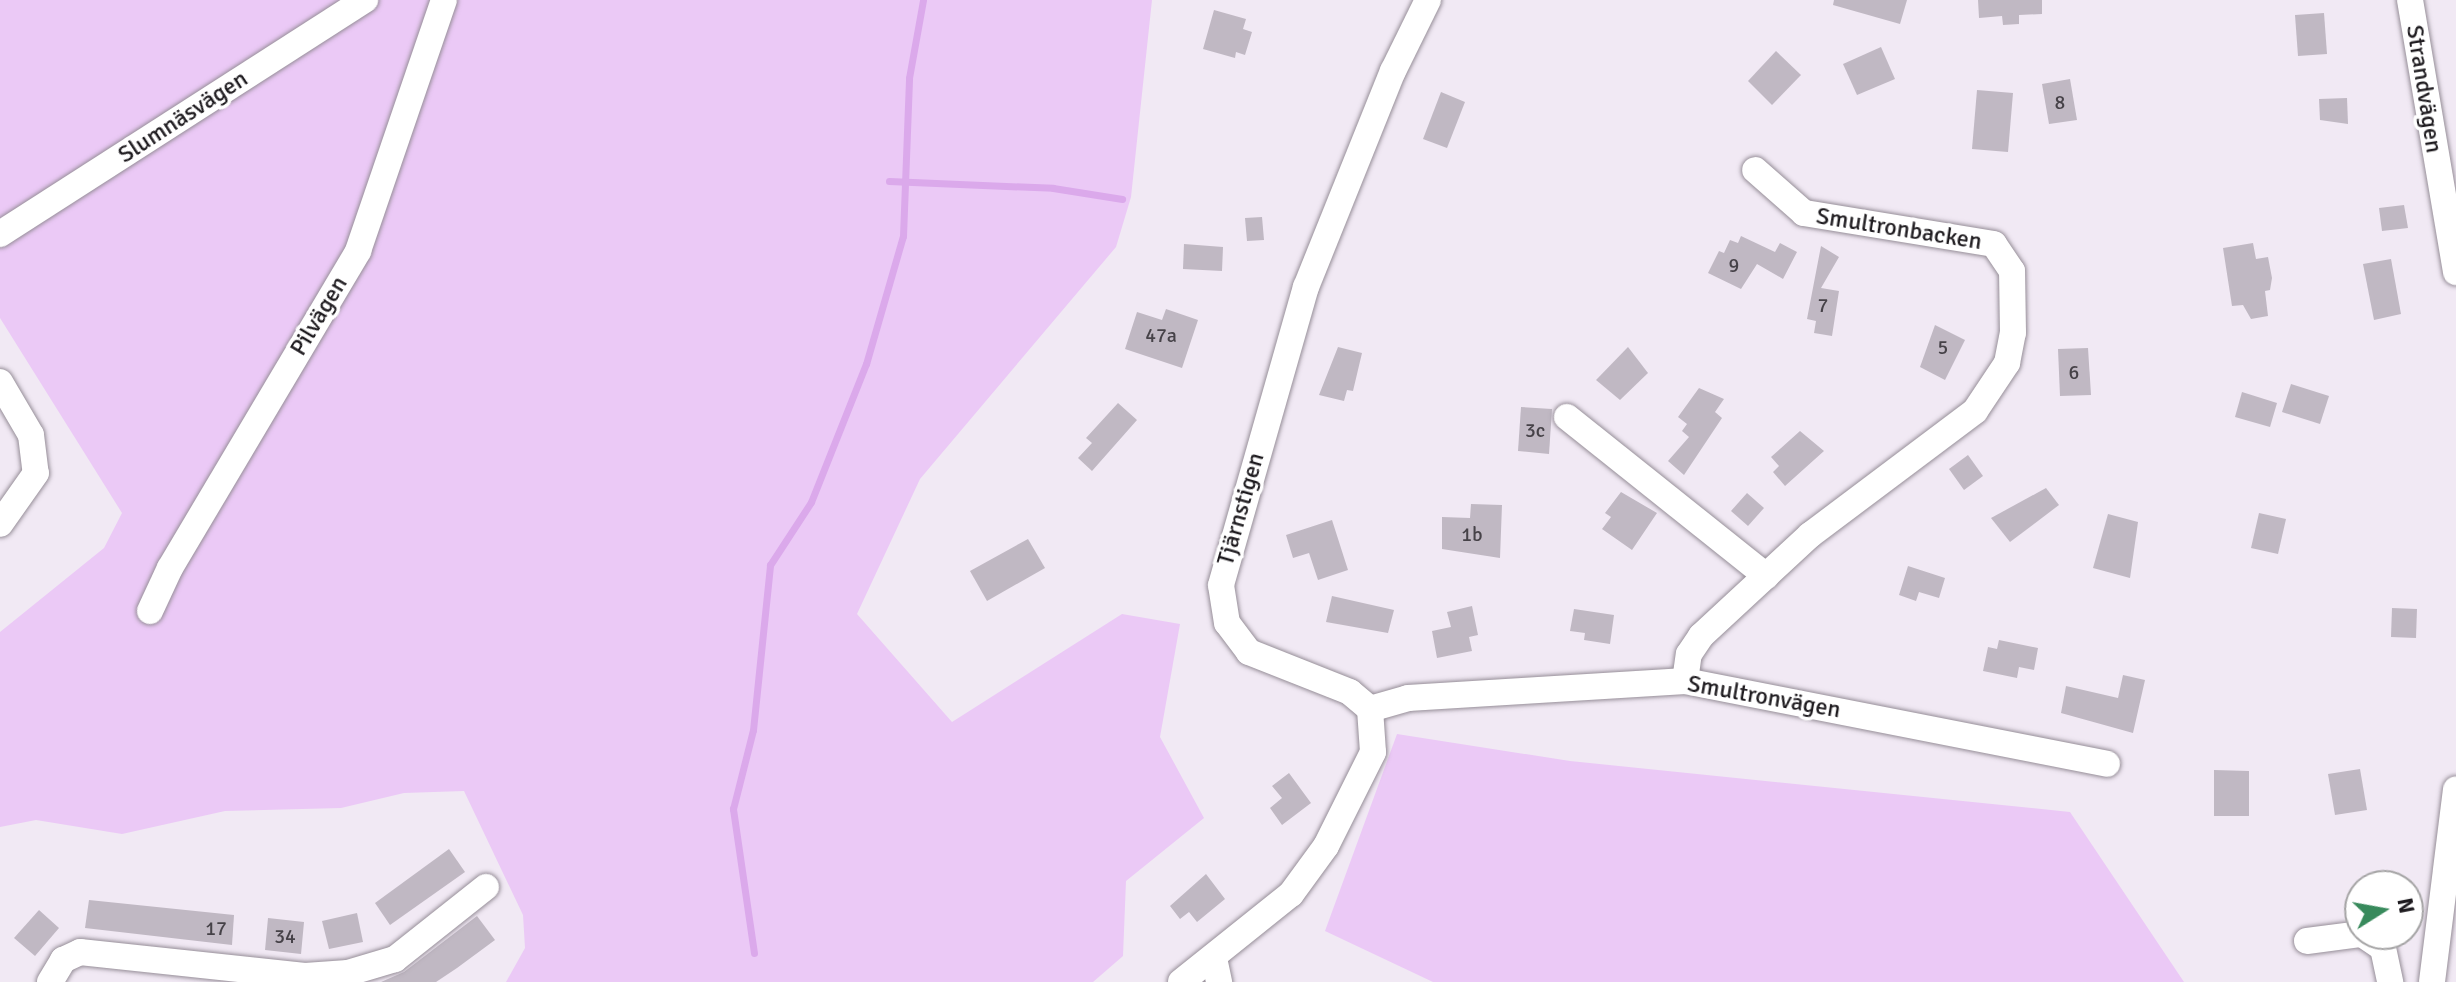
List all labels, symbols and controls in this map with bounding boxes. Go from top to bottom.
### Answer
street label: Strandvägen [2400,23,2448,155]
street label: Slumnäsvägen [113,64,253,170]
house number: 8 [2055,90,2065,114]
street label: Smultronbacken [1814,202,1984,256]
house number: 9 [1729,253,1739,277]
street label: Pilvägen [284,271,354,361]
house number: 7 [1818,293,1828,317]
house number: 47a [1145,323,1177,347]
house number: 5 [1938,335,1948,359]
house number: 6 [2069,360,2079,384]
house number: 3c [1525,418,1545,442]
street label: Tjärnstigen [1211,449,1271,569]
house number: 1b [1461,522,1483,546]
street label: Smultronvägen [1685,669,1843,725]
north arrow [2344,870,2424,950]
text: N [2391,896,2421,916]
house number: 17 [205,916,227,940]
house number: 34 [274,924,296,948]

